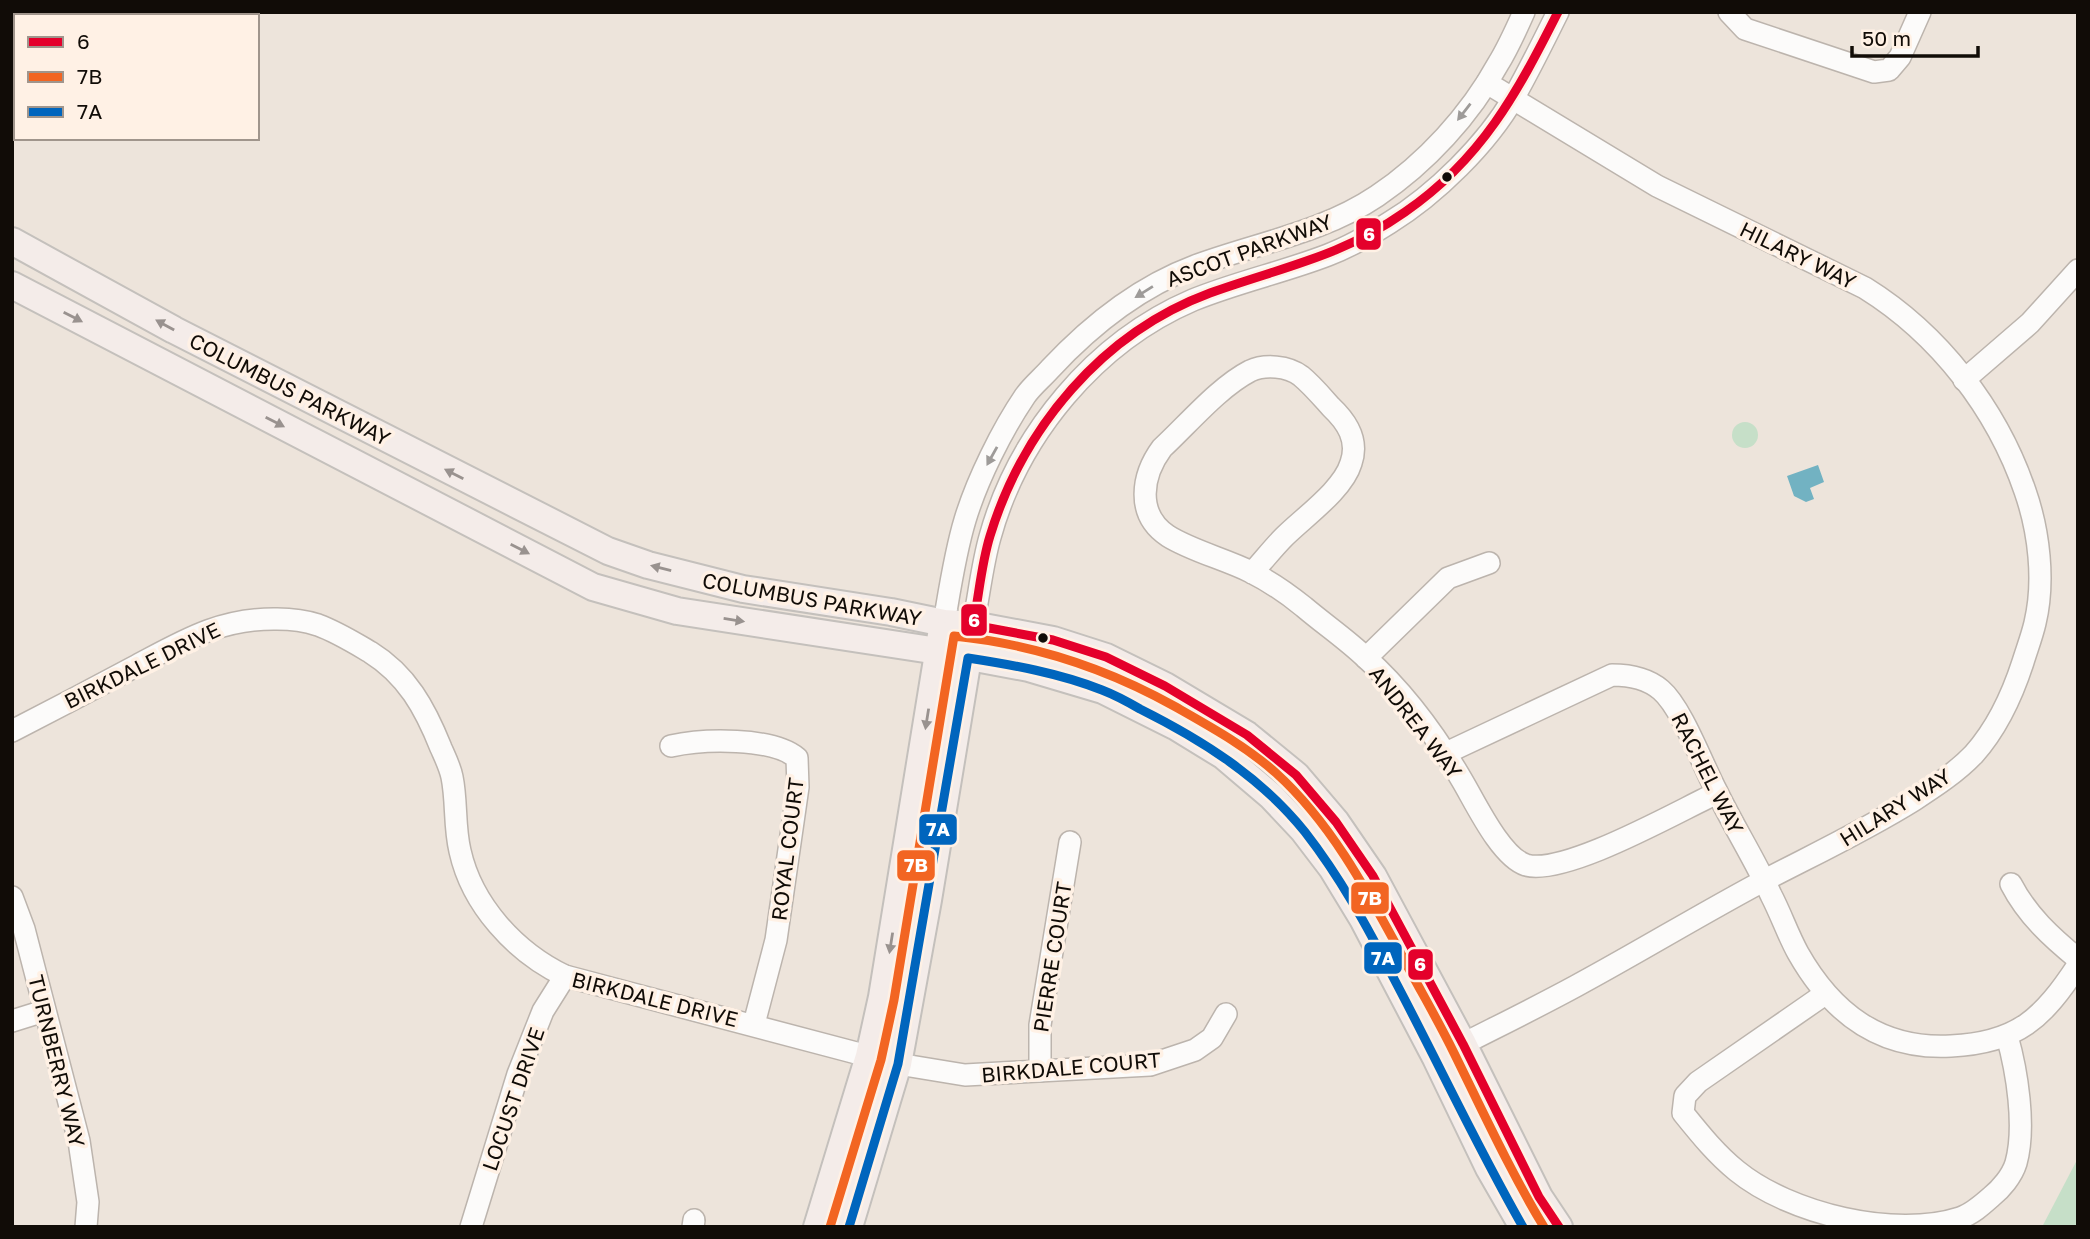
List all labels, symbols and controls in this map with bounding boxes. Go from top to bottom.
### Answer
legend [14,14,259,140]
scale bar [1852,14,1978,58]
text: 50 m [1862,25,1911,51]
text: 6 [77,28,90,54]
text: 7B [77,63,102,89]
text: 7A [77,98,102,124]
one-way arrow [1457,103,1472,121]
unlabelled marker [1440,170,1454,184]
street label: ASCOT PARKWAY [1163,208,1336,292]
street label: HILARY WAY [1736,216,1861,295]
line badge: 6 [1355,217,1382,251]
text: 6 [1363,222,1375,245]
one-way arrow [1134,286,1154,299]
one-way arrow [63,311,83,322]
one-way arrow [155,319,175,331]
street label: COLUMBUS PARKWAY [185,327,395,451]
one-way arrow [265,415,285,427]
one-way arrow [986,446,998,466]
one-way arrow [444,469,464,480]
one-way arrow [510,544,530,555]
one-way arrow [649,562,671,573]
street label: COLUMBUS PARKWAY [700,567,924,631]
line badge: 6 [960,603,988,637]
text: 6 [968,608,980,631]
one-way arrow [723,615,745,626]
street label: BIRKDALE DRIVE [60,616,224,714]
unlabelled marker [1036,631,1050,645]
street label: ANDREA WAY [1364,661,1468,784]
one-way arrow [921,708,932,730]
street label: RACHEL WAY [1666,708,1750,838]
street label: HILARY WAY [1835,762,1956,851]
street label: ROYAL COURT [765,776,809,922]
line badge: 7A [918,813,958,846]
text: 7A [926,817,950,840]
line badge: 7B [896,849,936,882]
text: 7B [904,853,928,876]
street label: PIERRE COURT [1027,880,1077,1034]
line badge: 7B [1350,881,1390,915]
text: 7B [1358,886,1382,909]
one-way arrow [885,932,896,954]
line badge: 7A [1363,941,1403,975]
text: 7A [1371,946,1395,969]
line badge: 6 [1407,948,1434,981]
text: 6 [1414,952,1426,975]
street label: BIRKDALE DRIVE [569,966,741,1032]
street label: TURNBERRY WAY [23,972,91,1150]
street label: LOCUST DRIVE [476,1024,550,1174]
street label: BIRKDALE COURT [980,1046,1162,1088]

